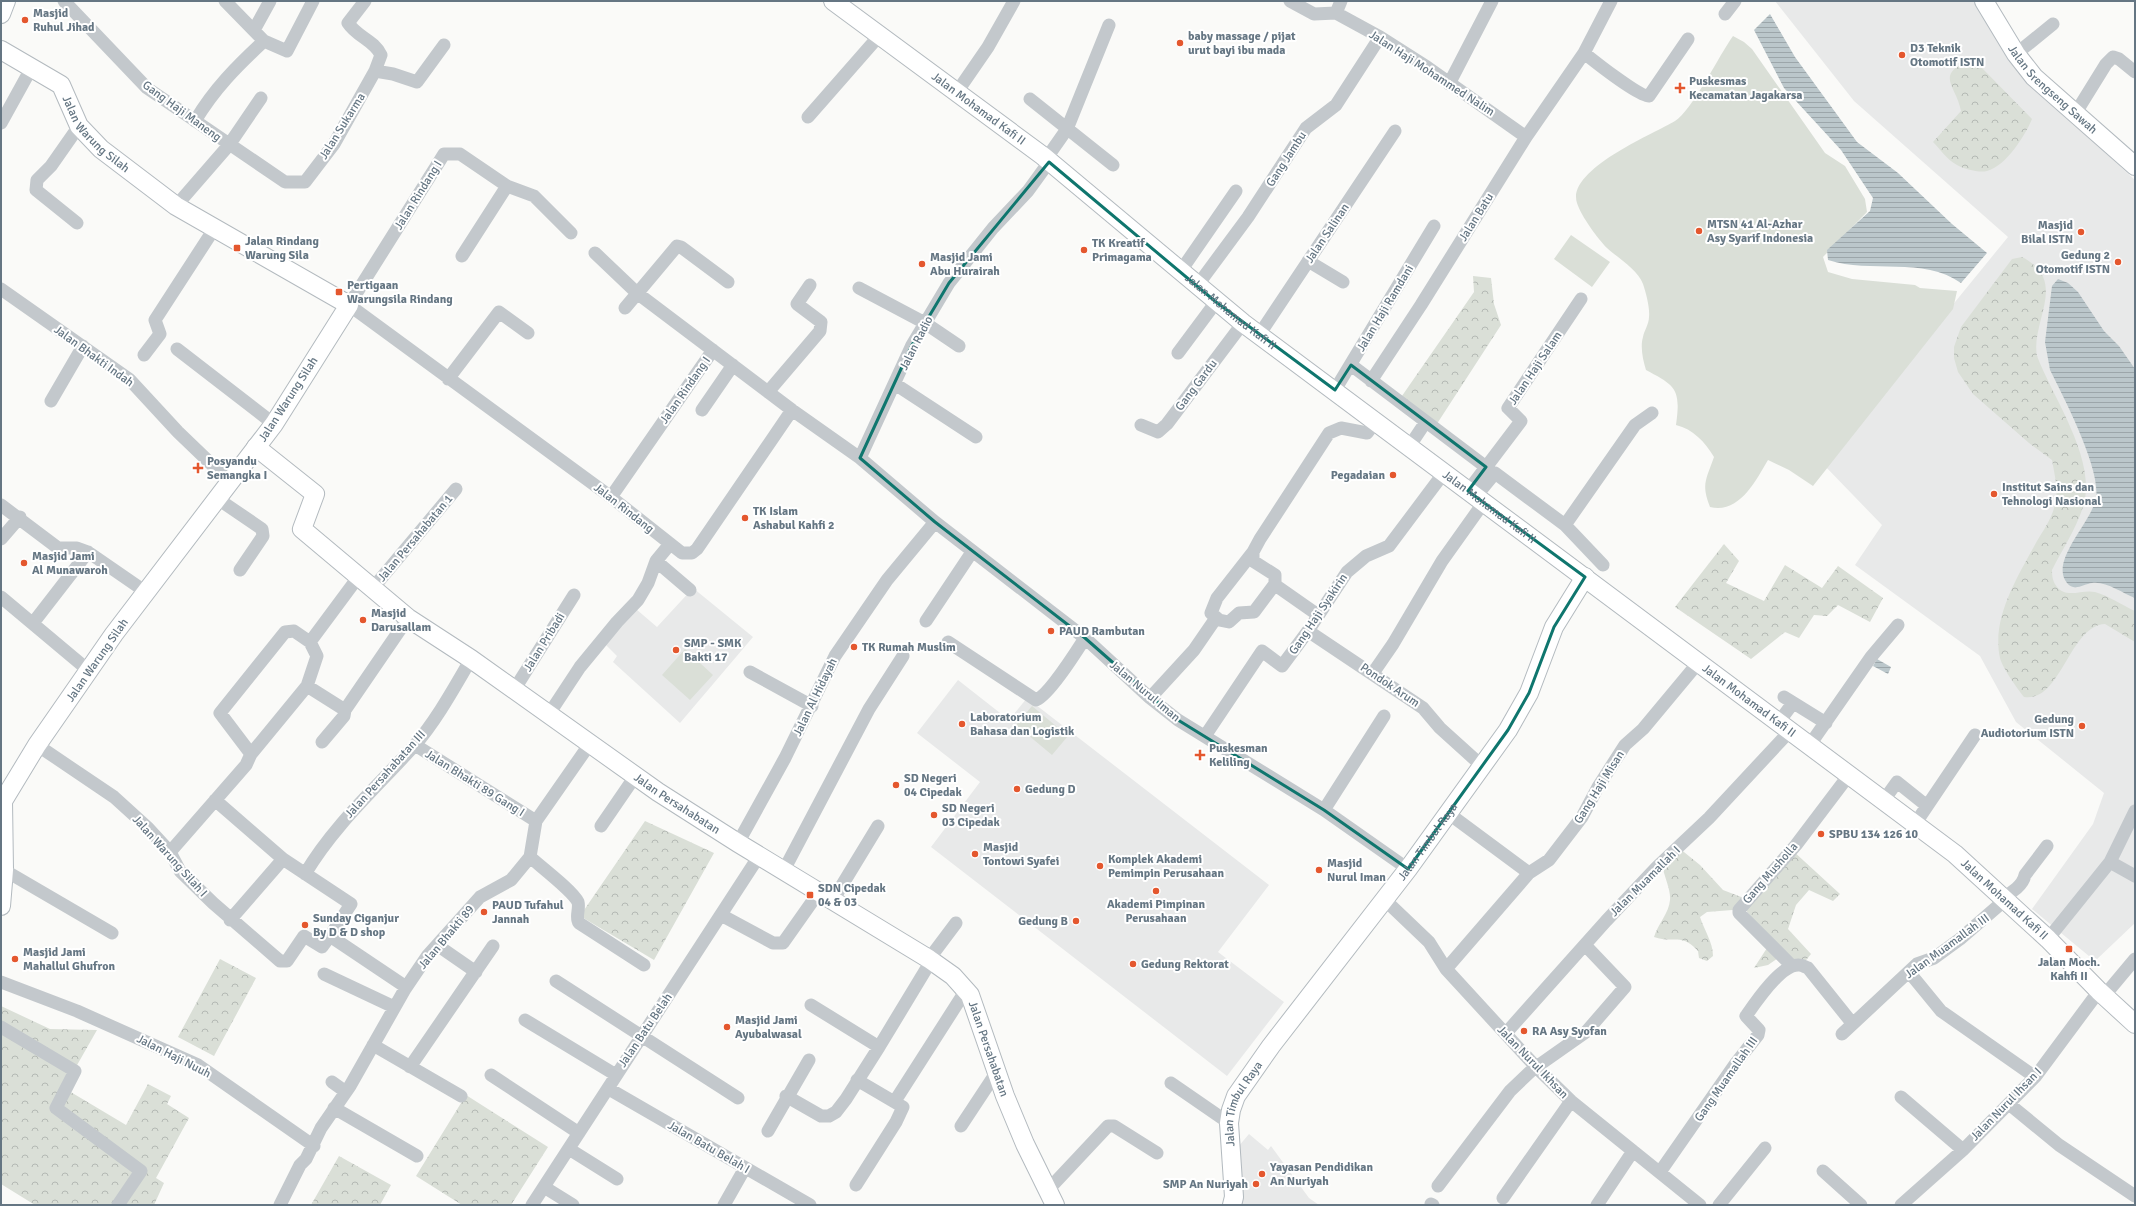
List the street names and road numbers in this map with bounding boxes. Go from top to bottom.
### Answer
street label: Jalan Haji Mohammed Nalim [1366,27,1497,120]
street label: Jalan Srengseng Sawah [2004,43,2100,137]
street label: Jalan Mohamad Kafi II [928,69,1028,149]
street label: Gang Haji Maneng [139,78,224,145]
street label: Jalan Sukarma [316,90,369,162]
street label: Jalan Warung Silah [59,93,132,176]
street label: Gang Jambu [1263,129,1310,190]
street label: Jalan Rindang I [391,158,446,233]
street label: Jalan Batu [1456,190,1497,244]
street label: Jalan Salinan [1302,201,1353,266]
street label: Jalan Haji Ramdani [1354,262,1417,354]
street label: Jalan Mohamad Kafi II [1182,271,1279,353]
street label: Jalan Radio [896,314,937,373]
street label: Jalan Bhakti Indah [51,322,137,390]
street label: Jalan Haji Salam [1505,329,1565,408]
street label: Jalan Warung Silah [255,354,322,445]
street label: Jalan Rindang I [657,354,714,427]
street label: Gang Gardu [1172,357,1221,414]
street label: Jalan Mohamad Kafi II [1439,467,1539,547]
street label: Jalan Rindang [591,480,657,537]
street label: Jalan Persahabatan 1 [375,492,456,585]
street label: Gang Haji Syakirin [1286,571,1351,658]
street label: Jalan Pribadi [520,610,568,674]
street label: Jalan Warung Silah [63,616,132,705]
street label: Jalan Al Hidayah [790,656,841,739]
street label: Jalan Nurul Iman [1106,658,1183,725]
street label: Pondok Arum [1357,660,1422,711]
street label: Jalan Mohamad Kafi II [1699,661,1799,741]
street label: Jalan Persahabatan III [342,727,429,821]
street label: Jalan Bhakti 89 Gang I [422,747,527,820]
street label: Gang Haji Misan [1571,748,1628,827]
street label: Jalan Persahabatan [631,770,723,838]
street label: Jalan Timbul Raya [1395,800,1461,884]
street label: Jalan Warung Silah I [129,812,210,900]
street label: Gang Musholla [1740,839,1801,907]
street label: Jalan Muamallah I [1607,843,1684,920]
street label: Jalan Mohamad Kafi II [1957,856,2051,943]
street label: Jalan Bhakti 89 [415,902,478,972]
street label: Jalan Muamallah III [1902,911,1992,982]
street label: Jalan Batu Belah [615,990,676,1070]
street label: Jalan Persahabatan [965,999,1012,1099]
street label: Jalan Nurul Ikhsan [1494,1023,1571,1102]
street label: Jalan Haji Nuuh [134,1031,213,1082]
street label: Gang Muamallah III [1692,1034,1761,1125]
street label: Jalan Timbul Raya [1222,1059,1266,1147]
street label: Jalan Nurul Ihsan I [1968,1065,2045,1144]
street label: Jalan Batu Belah I [665,1118,752,1177]

